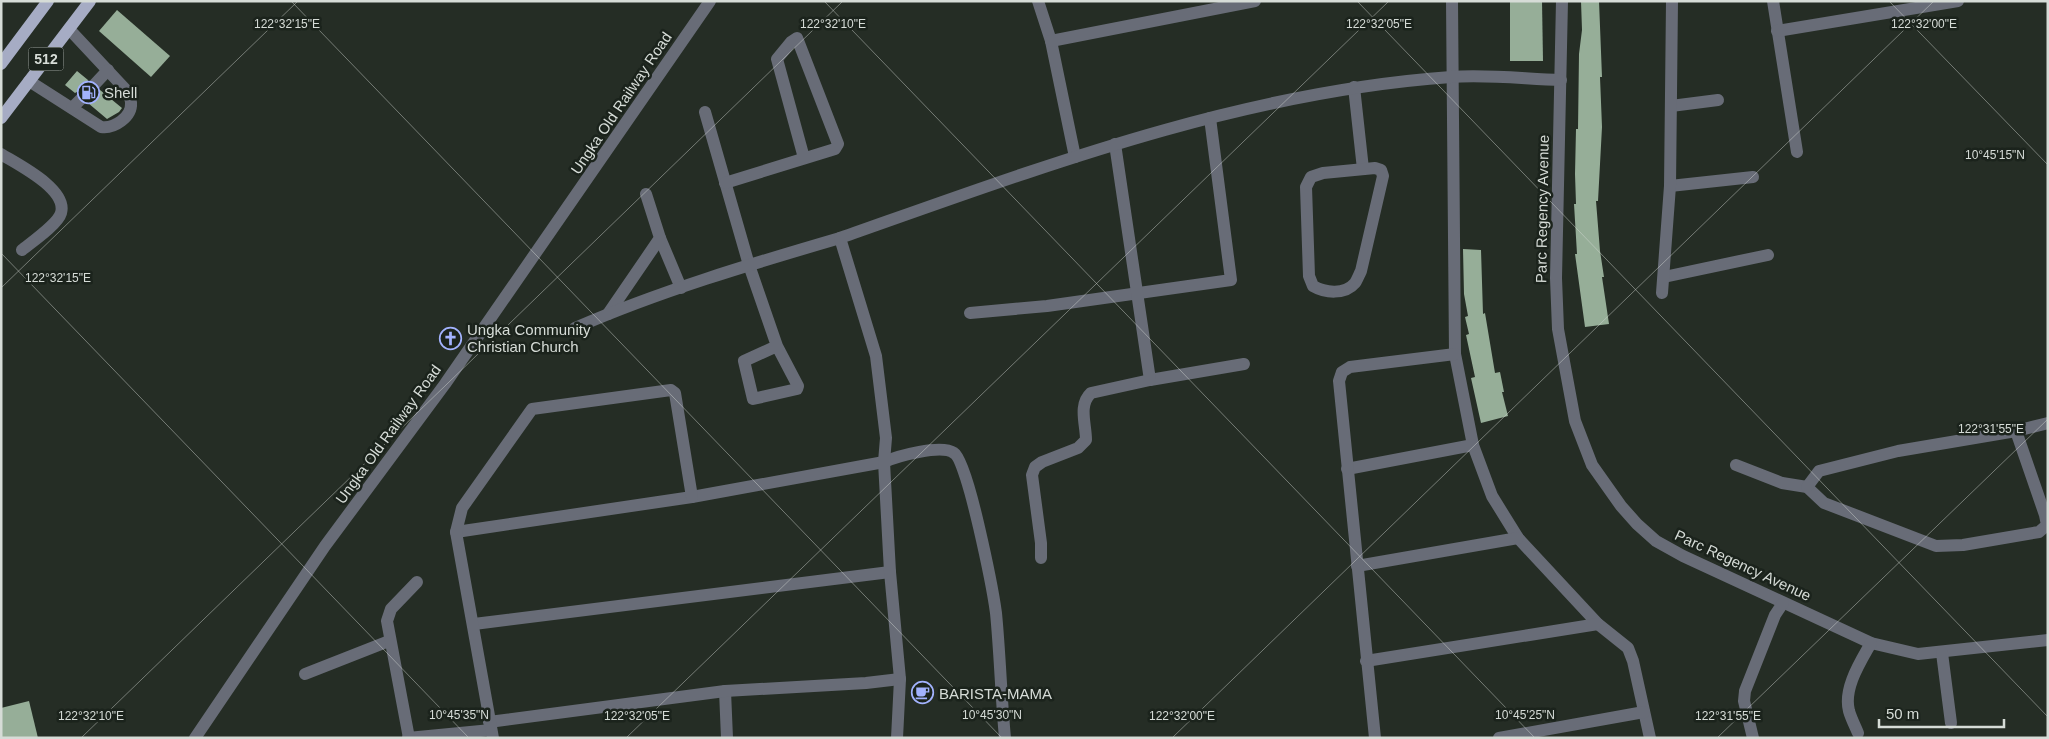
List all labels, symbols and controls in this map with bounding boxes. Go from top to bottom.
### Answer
text: 122°32'15"E [254,17,320,31]
text: 122°32'10"E [800,17,866,31]
text: 122°32'05"E [1346,17,1412,31]
text: 122°32'00"E [1891,17,1957,31]
street label: Ungka Old Railway Road [567,29,675,177]
road number: 512 [28,48,64,70]
fuel station icon: Shell [76,80,100,104]
place label: Shell [104,84,137,101]
street label: Parc Regency Avenue [1532,135,1552,283]
text: 10°45'15"N [1965,148,2025,162]
text: 122°32'15"E [25,271,91,285]
place label: Ungka Community Christian Church [467,321,591,355]
church icon: Ungka Community Christian Church [439,326,463,350]
street label: Ungka Old Railway Road [332,361,444,507]
text: 122°31'55"E [1958,422,2024,436]
street label: Parc Regency Avenue [1672,526,1814,604]
cafe icon: BARISTA-MAMA [911,681,935,705]
place label: BARISTA-MAMA [939,685,1052,702]
scale bar [1879,696,2004,728]
text: 50 m [1886,705,1919,722]
text: 10°45'35"N [429,708,489,722]
text: 10°45'30"N [962,708,1022,722]
text: 10°45'25"N [1495,708,1555,722]
text: 122°32'10"E [58,709,124,723]
text: 122°32'05"E [604,709,670,723]
text: 122°32'00"E [1149,709,1215,723]
text: 122°31'55"E [1695,709,1761,723]

